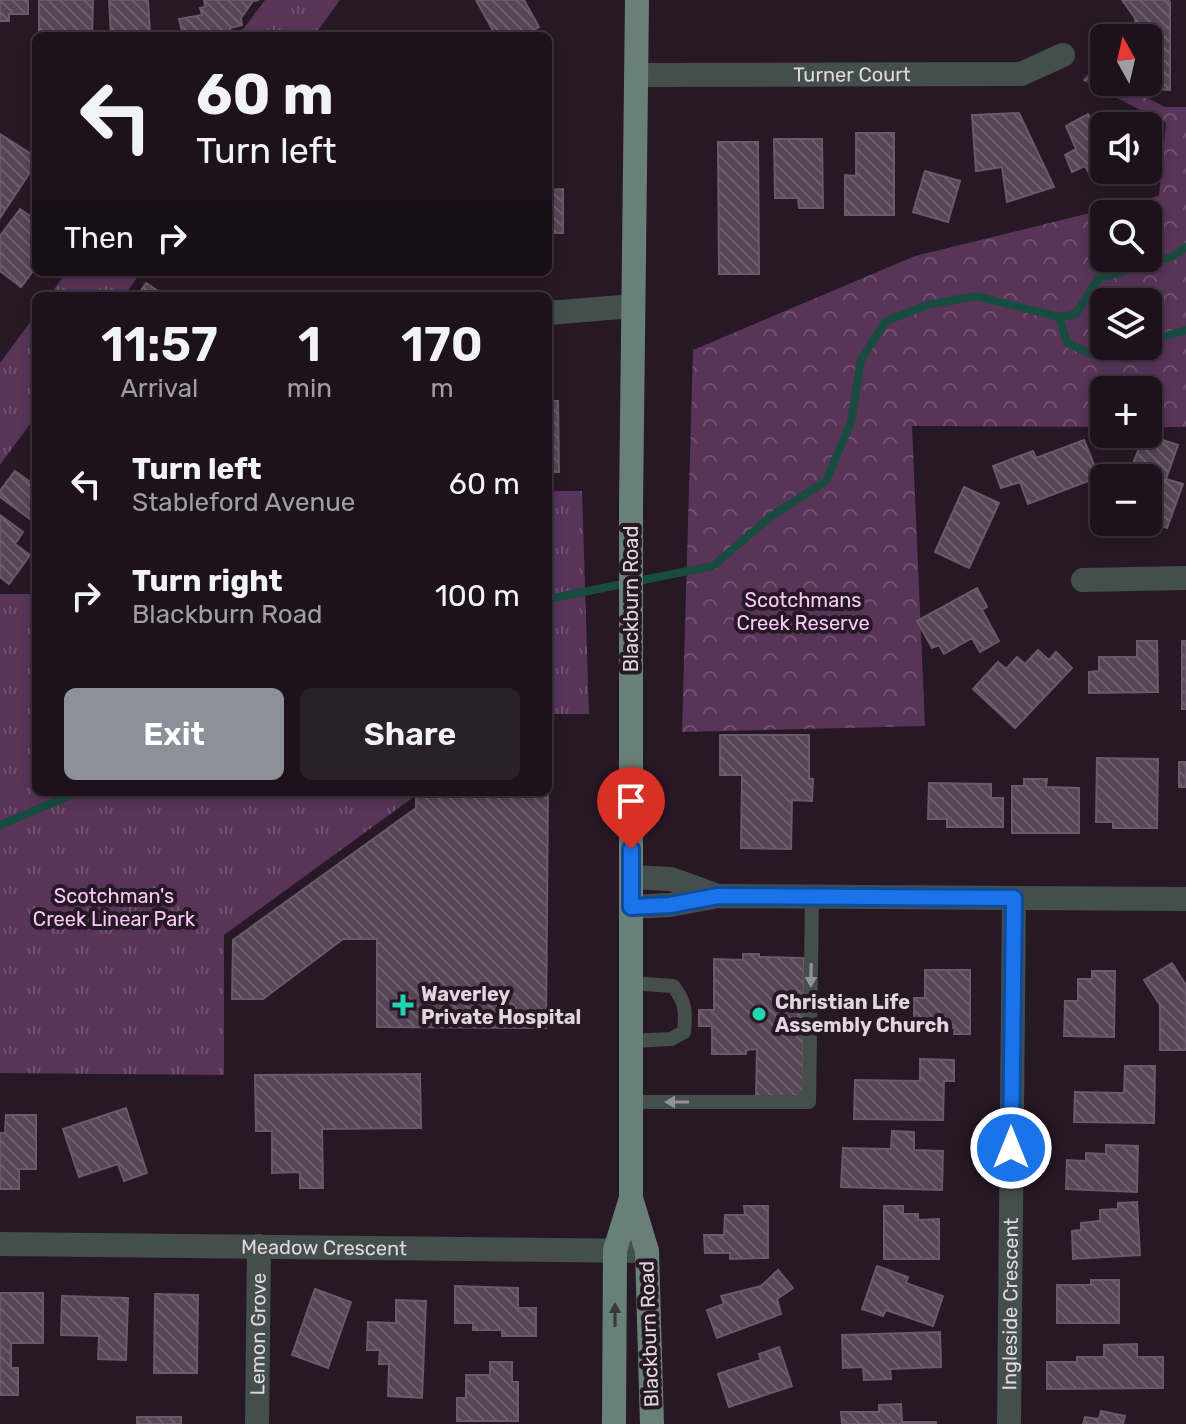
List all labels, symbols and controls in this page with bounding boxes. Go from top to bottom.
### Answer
north arrow [1090,24,1162,96]
map controls [1090,24,1162,536]
text: 60 m [196,62,334,128]
street label: Turner Court [793,62,911,87]
icon: left [64,64,168,168]
button: sound [1090,112,1162,184]
text: Turn left [196,129,337,172]
button: search [1090,200,1162,272]
icon: right [150,216,194,260]
text: Then [64,220,134,256]
button: layers [1090,288,1162,360]
text: 11:57 [101,316,218,373]
text: 1 [298,316,321,373]
text: 170 [401,316,483,373]
text: Arrival [120,373,198,404]
text: min [287,373,332,404]
text: m [430,373,454,404]
button: + [1090,376,1162,448]
text: Turn left [132,451,262,487]
icon: left [64,462,108,506]
button: − [1090,464,1162,536]
text: 60 m [449,466,520,502]
text: Stableford Avenue [132,487,355,518]
street label: Blackburn Road [619,526,643,672]
text: Turn right [132,563,283,599]
icon: right [64,574,108,618]
text: 100 m [435,578,520,614]
park label: Scotchmans Creek Reserve [736,588,870,635]
text: Blackburn Road [132,599,323,630]
button: Exit [64,688,284,780]
button: Share [300,688,520,780]
pin [597,767,665,849]
icon: arrive [609,779,653,823]
park label: Scotchman's Creek Linear Park [33,884,196,931]
one-way arrow [805,963,817,988]
place label: Waverley Private Hospital [421,982,581,1029]
place label: Christian Life Assembly Church [775,990,949,1037]
marker: Waverley Private Hospital [392,994,414,1016]
marker: Christian Life Assembly Church [750,1005,768,1023]
one-way arrow [664,1096,689,1108]
position arrow [969,1106,1053,1190]
street label: Ingleside Crescent [997,1217,1023,1391]
street label: Meadow Crescent [241,1235,407,1260]
street label: Blackburn Road [634,1260,664,1408]
street label: Lemon Grove [245,1273,271,1395]
one-way arrow [609,1302,621,1327]

